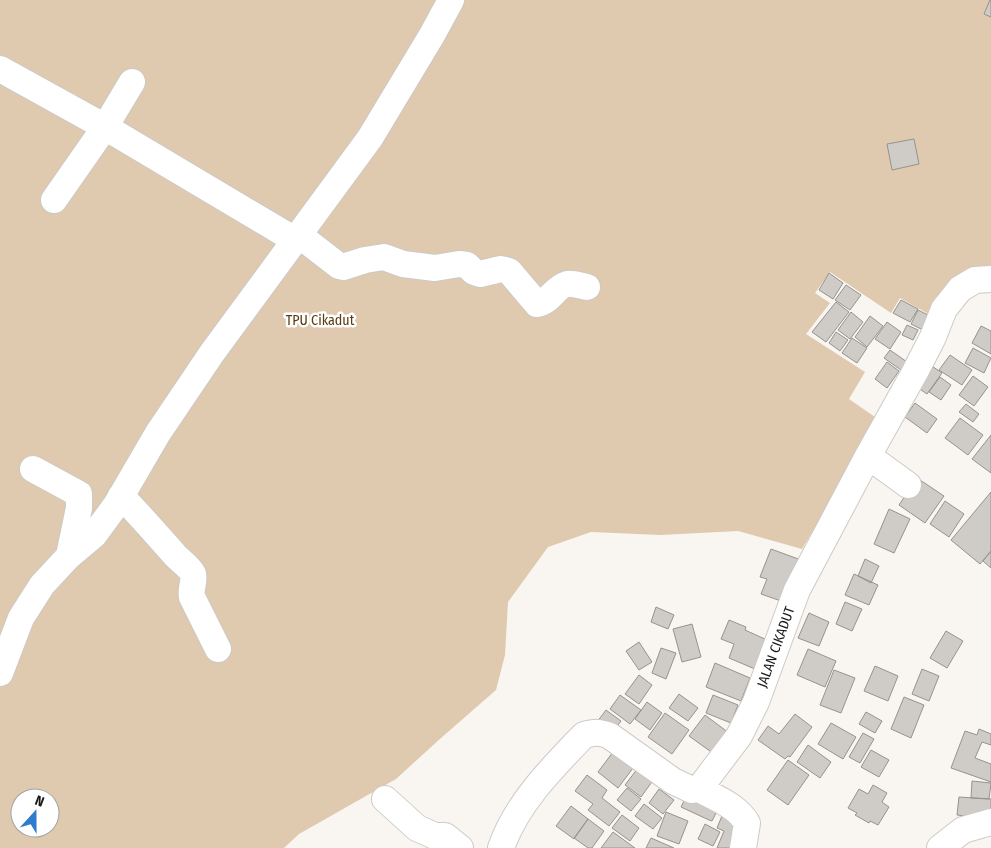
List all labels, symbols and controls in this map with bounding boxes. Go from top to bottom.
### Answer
park label: TPU Cikadut [286,312,355,329]
street label: JALAN CIKADUT [753,604,799,690]
north arrow [10,788,60,838]
text: N [33,792,46,811]

